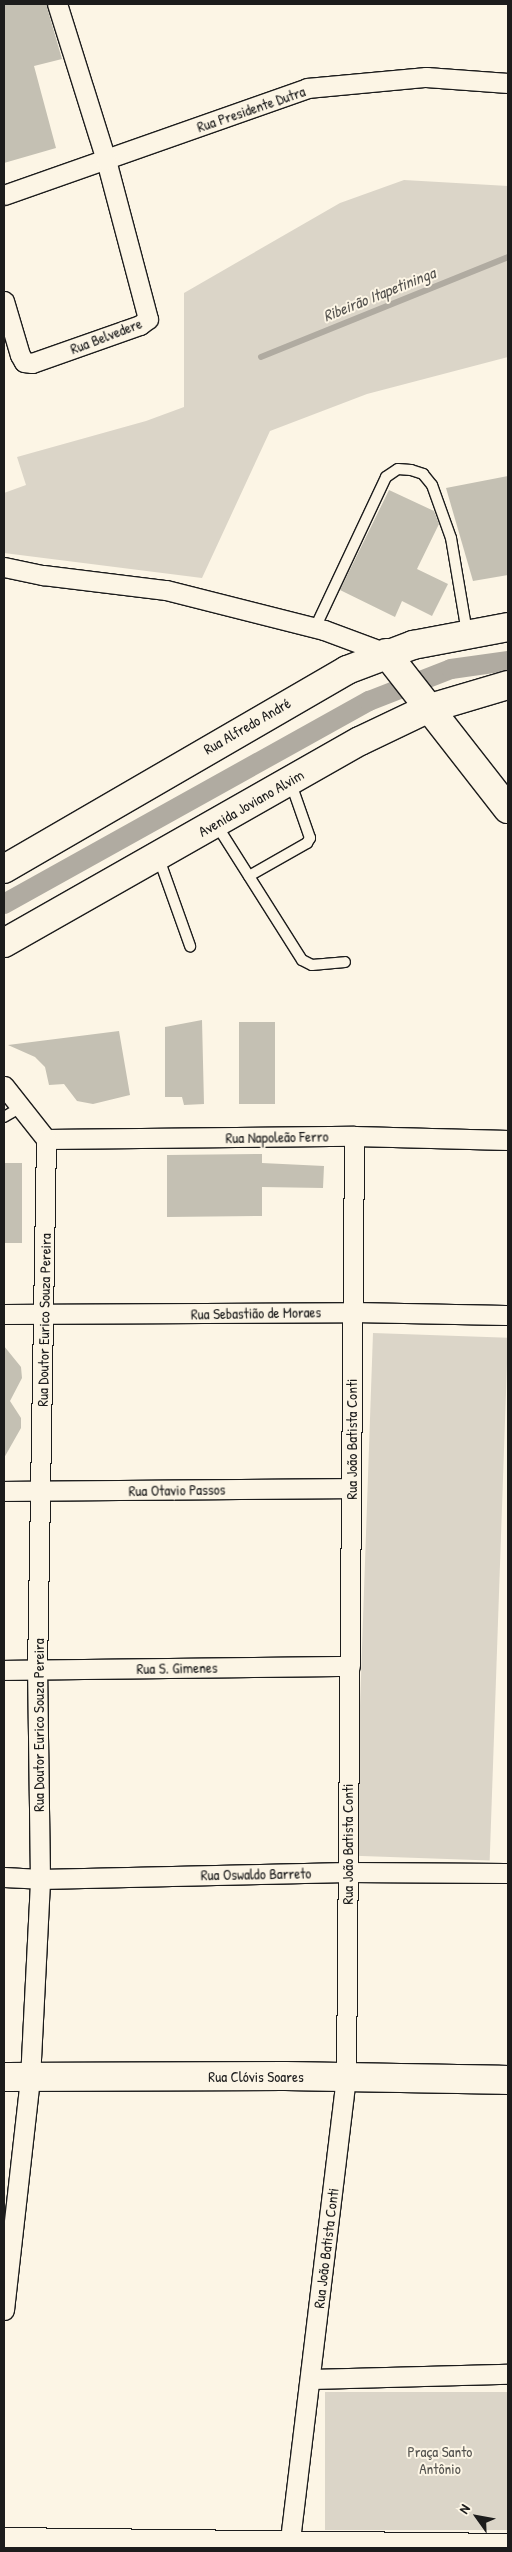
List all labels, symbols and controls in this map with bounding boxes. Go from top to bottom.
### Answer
street label: Rua Presidente Dutra [194,82,308,136]
water label: Ribeirão Itapetininga [320,263,438,325]
street label: Rua Belvedere [68,314,144,358]
street label: Rua Alfredo André [200,694,294,758]
street label: Avenida Joviano Alvim [195,766,307,840]
street label: Rua Napoleão Ferro [225,1127,329,1147]
street label: Rua Doutor Eurico Souza Pereira [33,1233,55,1407]
street label: Rua Sebastião de Moraes [191,1303,321,1323]
street label: Rua João Batista Conti [343,1379,361,1499]
street label: Rua Otavio Passos [128,1480,226,1500]
street label: Rua Doutor Eurico Souza Pereira [30,1638,48,1812]
street label: Rua S. Gimenes [136,1658,218,1678]
street label: Rua João Batista Conti [339,1784,357,1904]
street label: Rua Oswaldo Barreto [201,1864,311,1884]
street label: Rua Clóvis Soares [208,2068,304,2086]
street label: Rua João Batista Conti [310,2187,342,2309]
park label: Praça Santo Antônio [408,2442,472,2477]
north arrow [452,2492,502,2542]
text: N [454,2501,474,2517]

